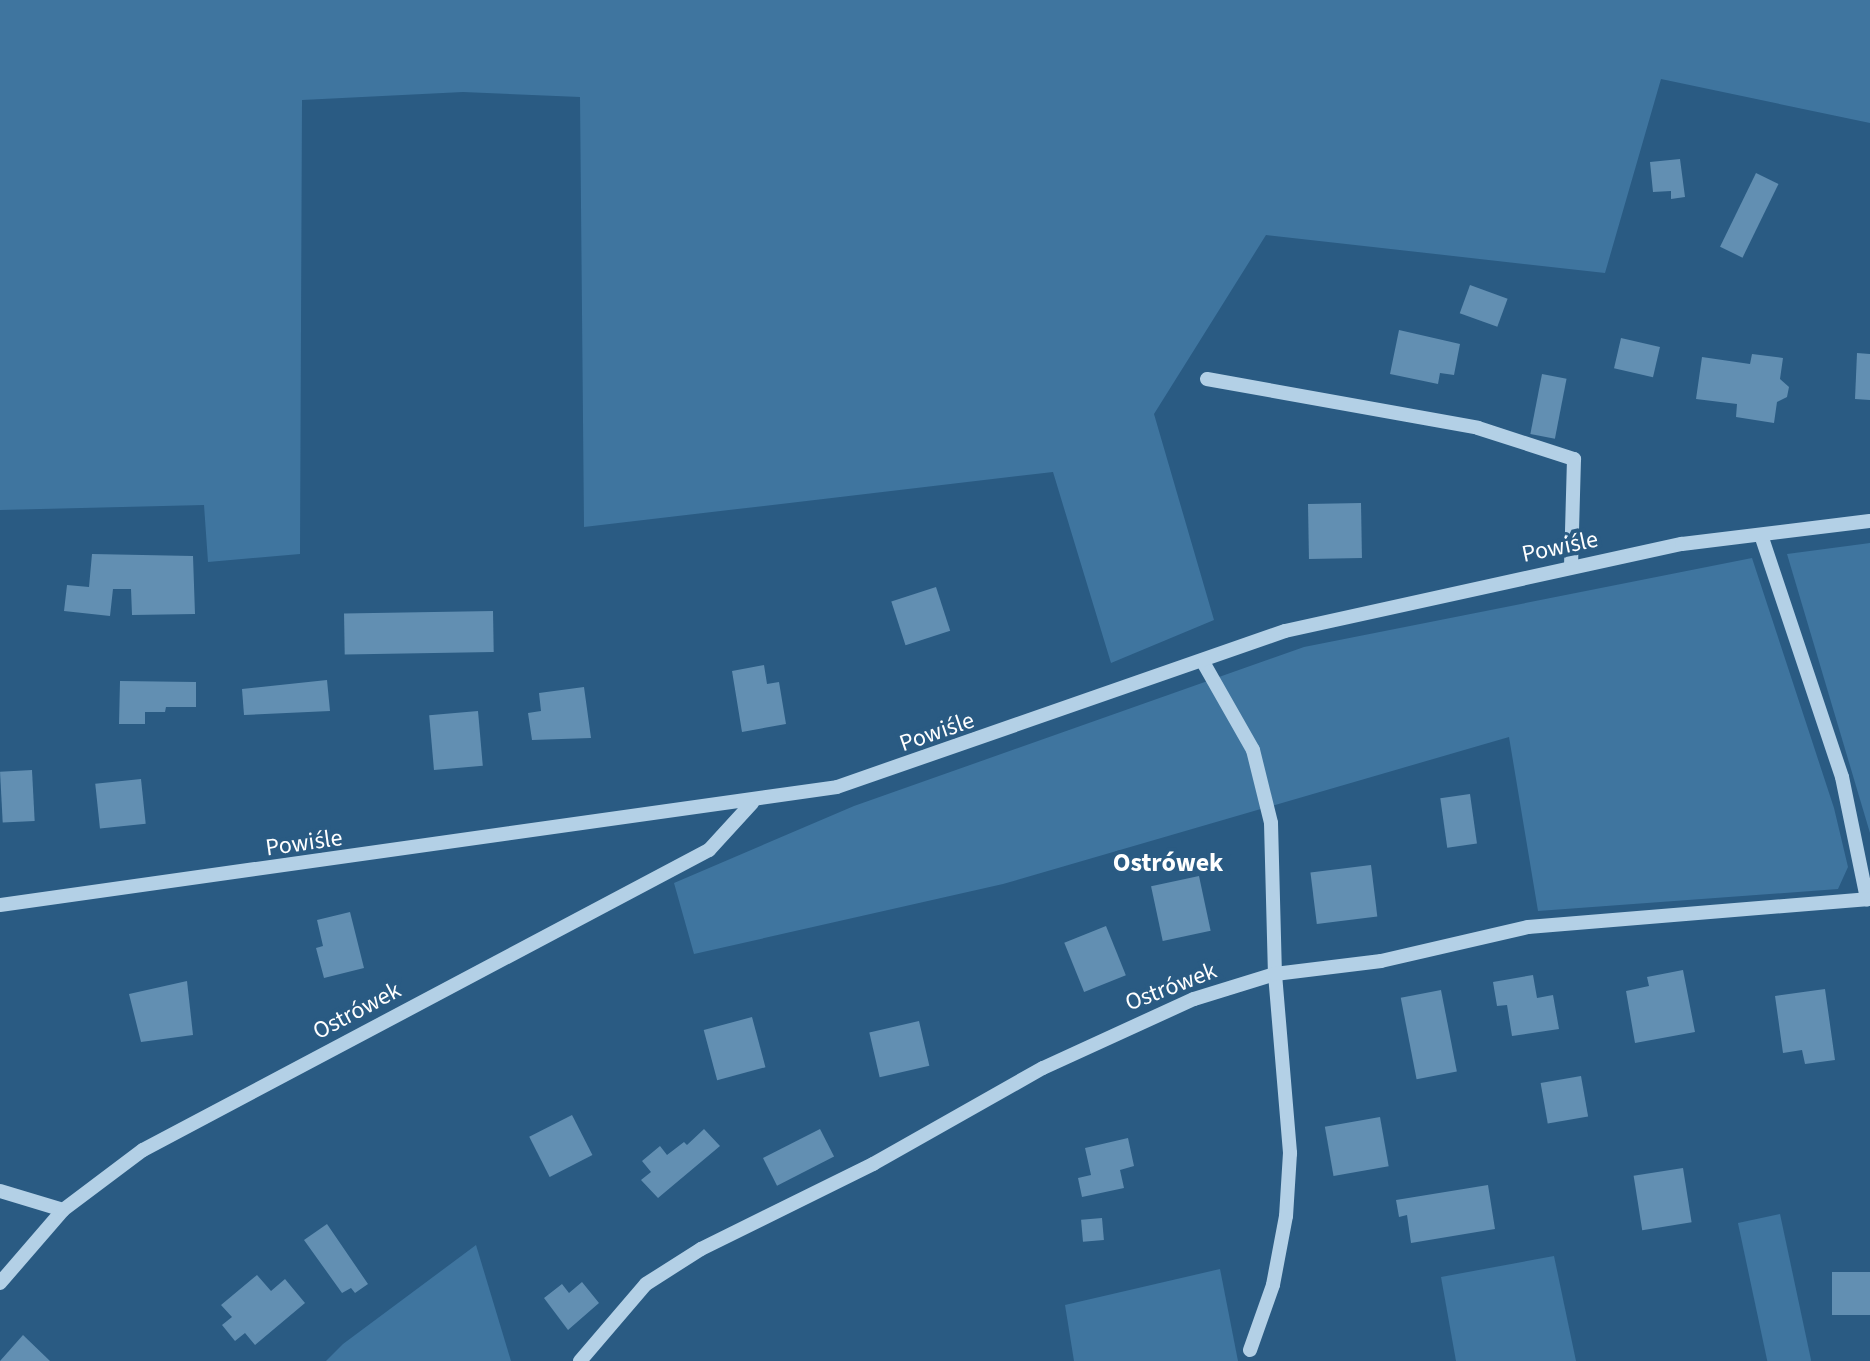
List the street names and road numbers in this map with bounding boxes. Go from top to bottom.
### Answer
street label: Powiśle [1519,525,1601,569]
street label: Powiśle [896,706,978,758]
street label: Powiśle [264,823,344,863]
street label: Ostrówek [1121,956,1221,1018]
street label: Ostrówek [308,976,406,1046]

